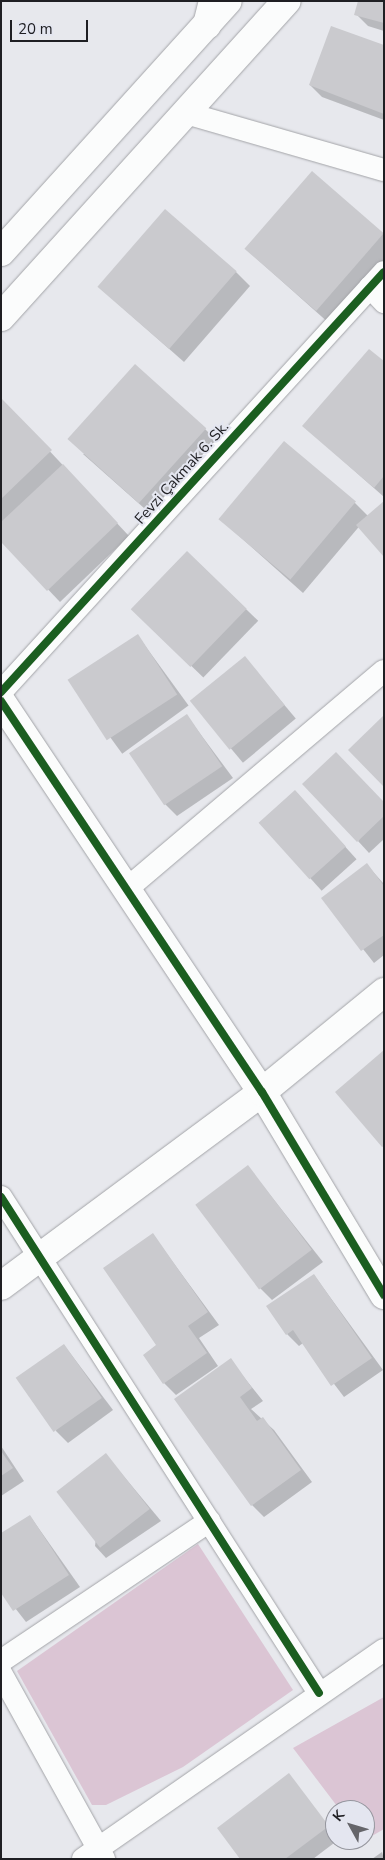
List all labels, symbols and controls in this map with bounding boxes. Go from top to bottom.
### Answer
scale bar [12,10,90,42]
text: 20 m [18,19,53,39]
street label: Fevzi Çakmak 6. Sk. [131,418,233,528]
north arrow [325,1800,375,1850]
text: K [328,1806,349,1825]

